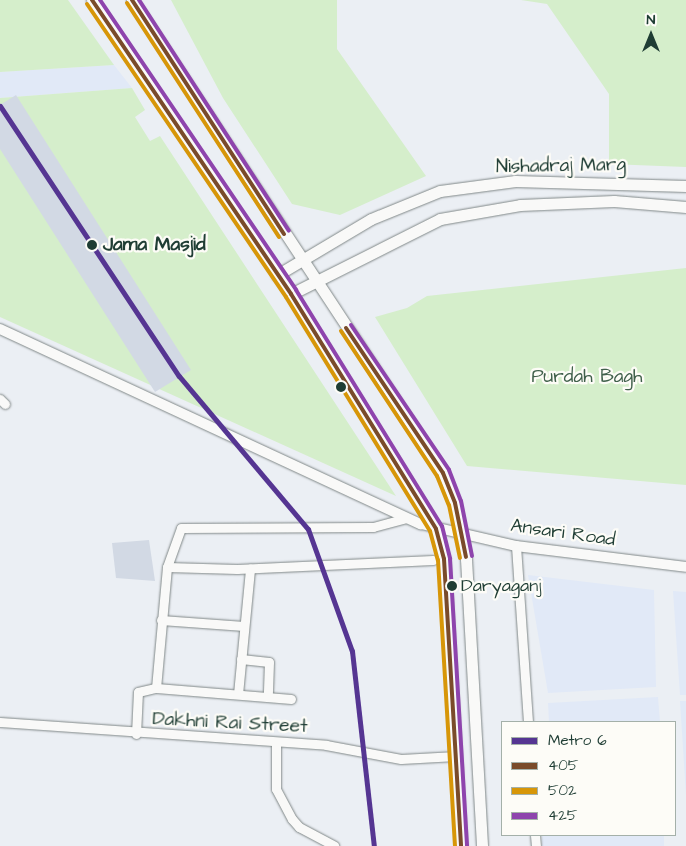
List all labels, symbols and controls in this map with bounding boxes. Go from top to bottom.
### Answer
north arrow [626,10,676,60]
text: N [647,10,655,30]
street label: Nishadraj Marg [496,153,626,179]
place label: Jama Masjid [103,234,206,256]
marker: Jama Masjid [85,238,99,252]
park label: Purdah Bagh [531,366,643,388]
unlabelled marker [336,382,346,392]
street label: Ansari Road [509,514,617,552]
place label: Daryaganj [461,575,541,597]
marker: Daryaganj [447,581,457,591]
street label: Dakhni Rai Street [152,708,308,738]
legend [501,721,676,836]
text: Metro 6 [548,730,607,751]
text: 405 [548,755,578,776]
text: 502 [548,780,577,801]
text: 425 [548,805,577,826]

